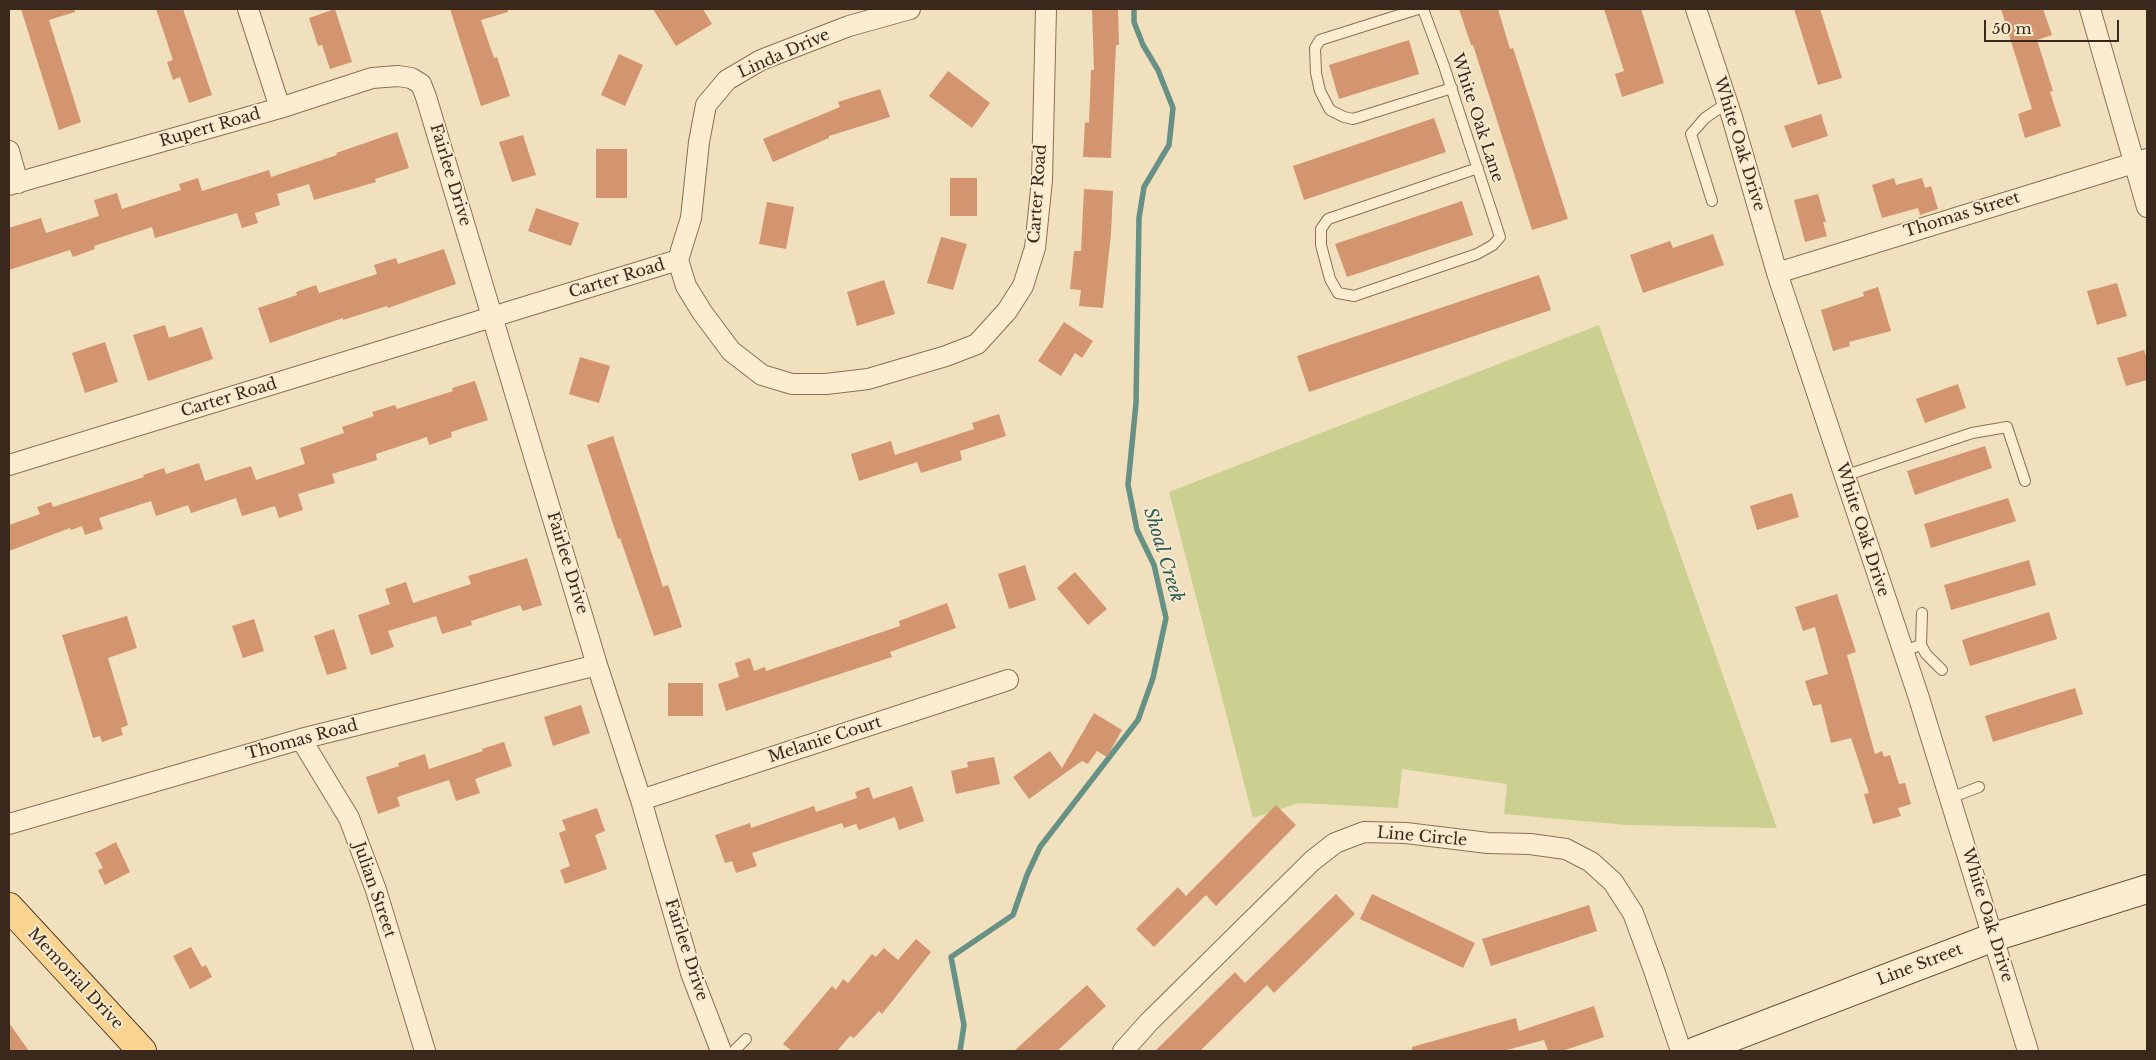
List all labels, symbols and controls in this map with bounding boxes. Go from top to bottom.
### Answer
scale bar [1986,10,2121,42]
text: 50 m [1992,19,2032,38]
street label: Linda Drive [735,25,833,83]
street label: White Oak Lane [1447,51,1507,185]
street label: White Oak Drive [1709,75,1769,213]
street label: Rupert Road [157,104,263,152]
street label: Fairlee Drive [425,122,475,228]
street label: Carter Road [1025,144,1051,244]
street label: Thomas Street [1902,188,2022,242]
street label: Carter Road [567,255,667,303]
street label: Carter Road [179,374,279,422]
street label: White Oak Drive [1831,461,1893,599]
water label: Shoal Creek [1138,505,1188,605]
street label: Fairlee Drive [542,510,592,616]
street label: Melanie Court [766,713,884,767]
street label: Thomas Road [244,716,360,764]
street label: Line Circle [1376,823,1468,851]
street label: Julian Street [349,840,399,940]
street label: White Oak Drive [1957,846,2017,984]
street label: Fairlee Drive [660,897,712,1003]
street label: Memorial Drive [23,924,127,1034]
street label: Line Street [1875,940,1965,990]

